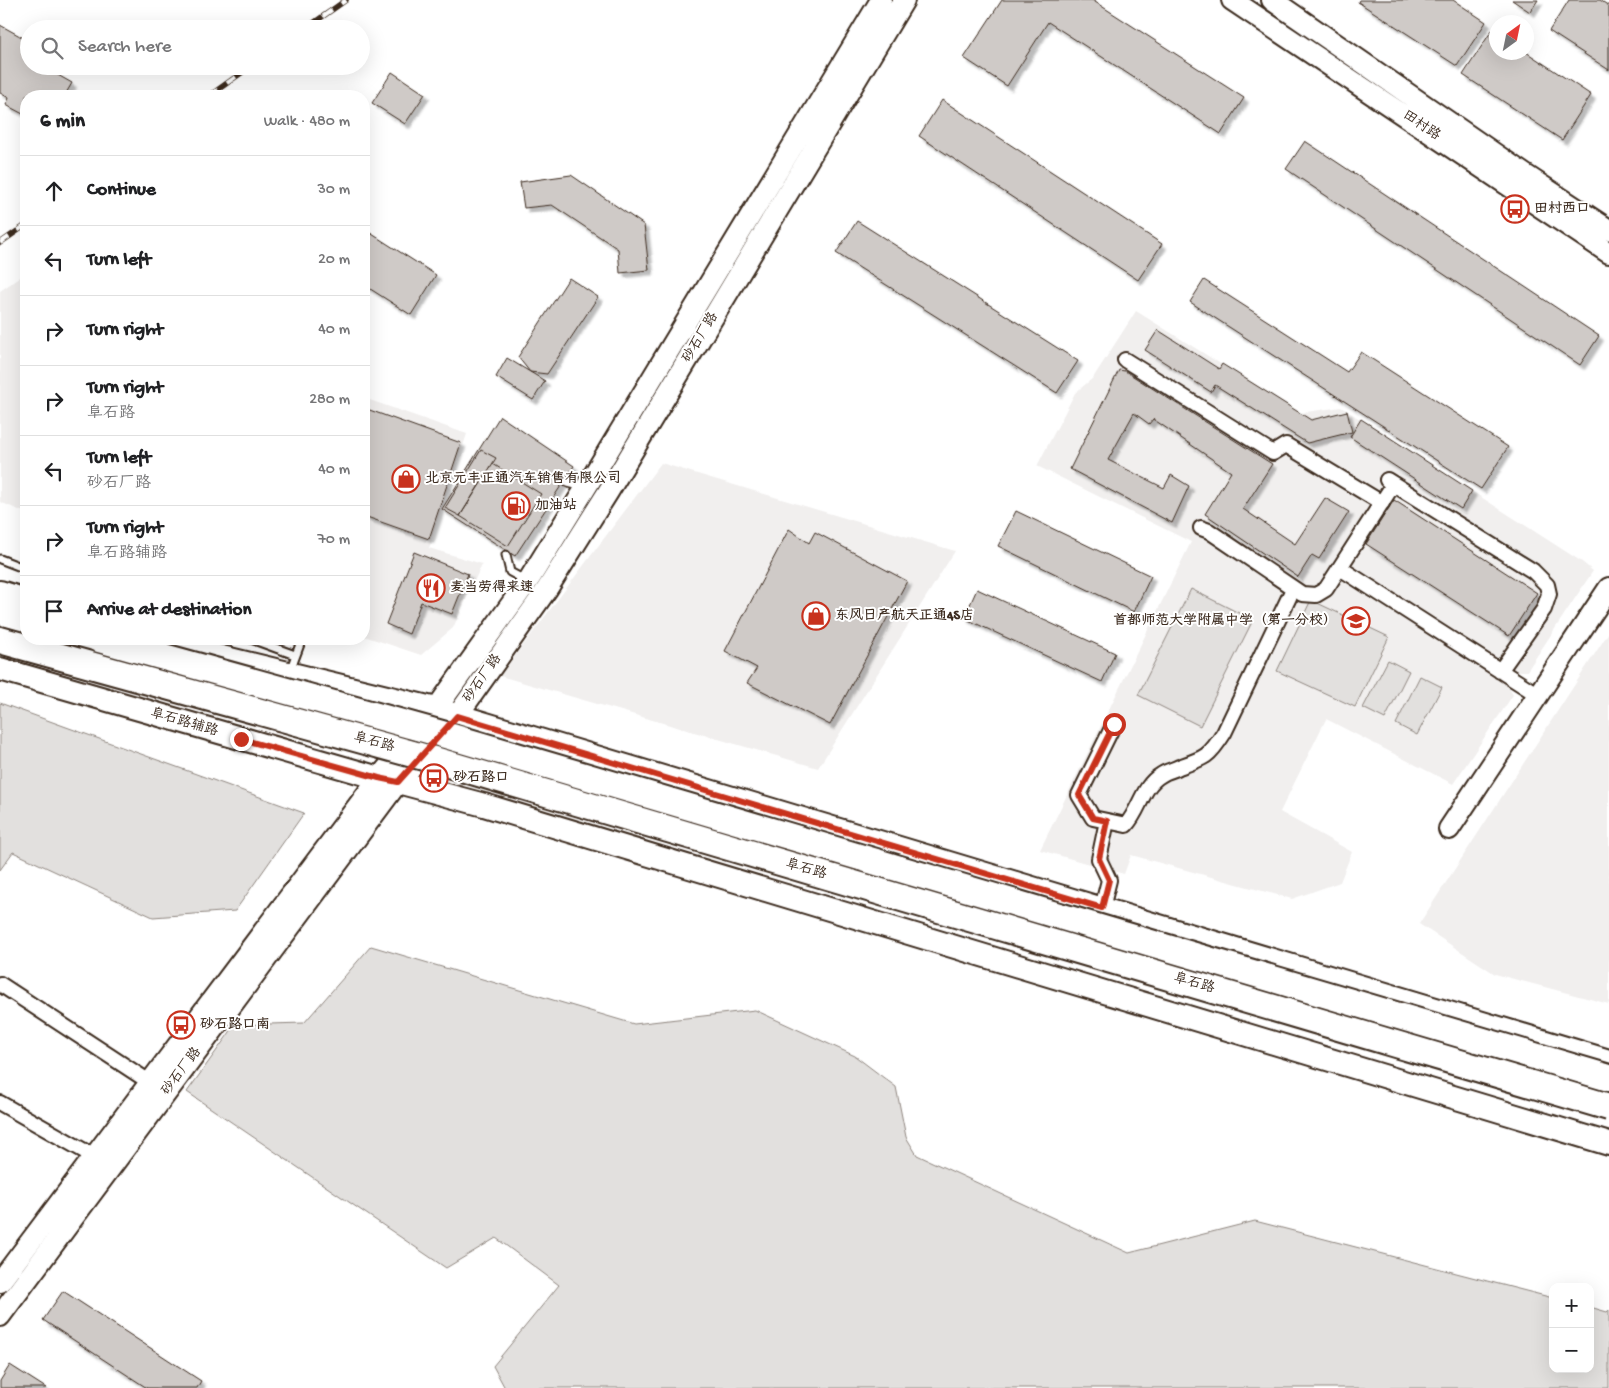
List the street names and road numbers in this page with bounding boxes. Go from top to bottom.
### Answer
street label: 田村路 [1399,106,1444,145]
street label: 砂石厂路 [678,309,723,366]
street label: 砂石厂路 [459,651,506,707]
street label: 阜石路辅路 [148,704,220,741]
street label: 阜石路 [352,728,397,757]
street label: 阜石路 [783,855,829,884]
street label: 阜石路 [1171,969,1217,998]
street label: 砂石厂路 [158,1044,206,1099]

